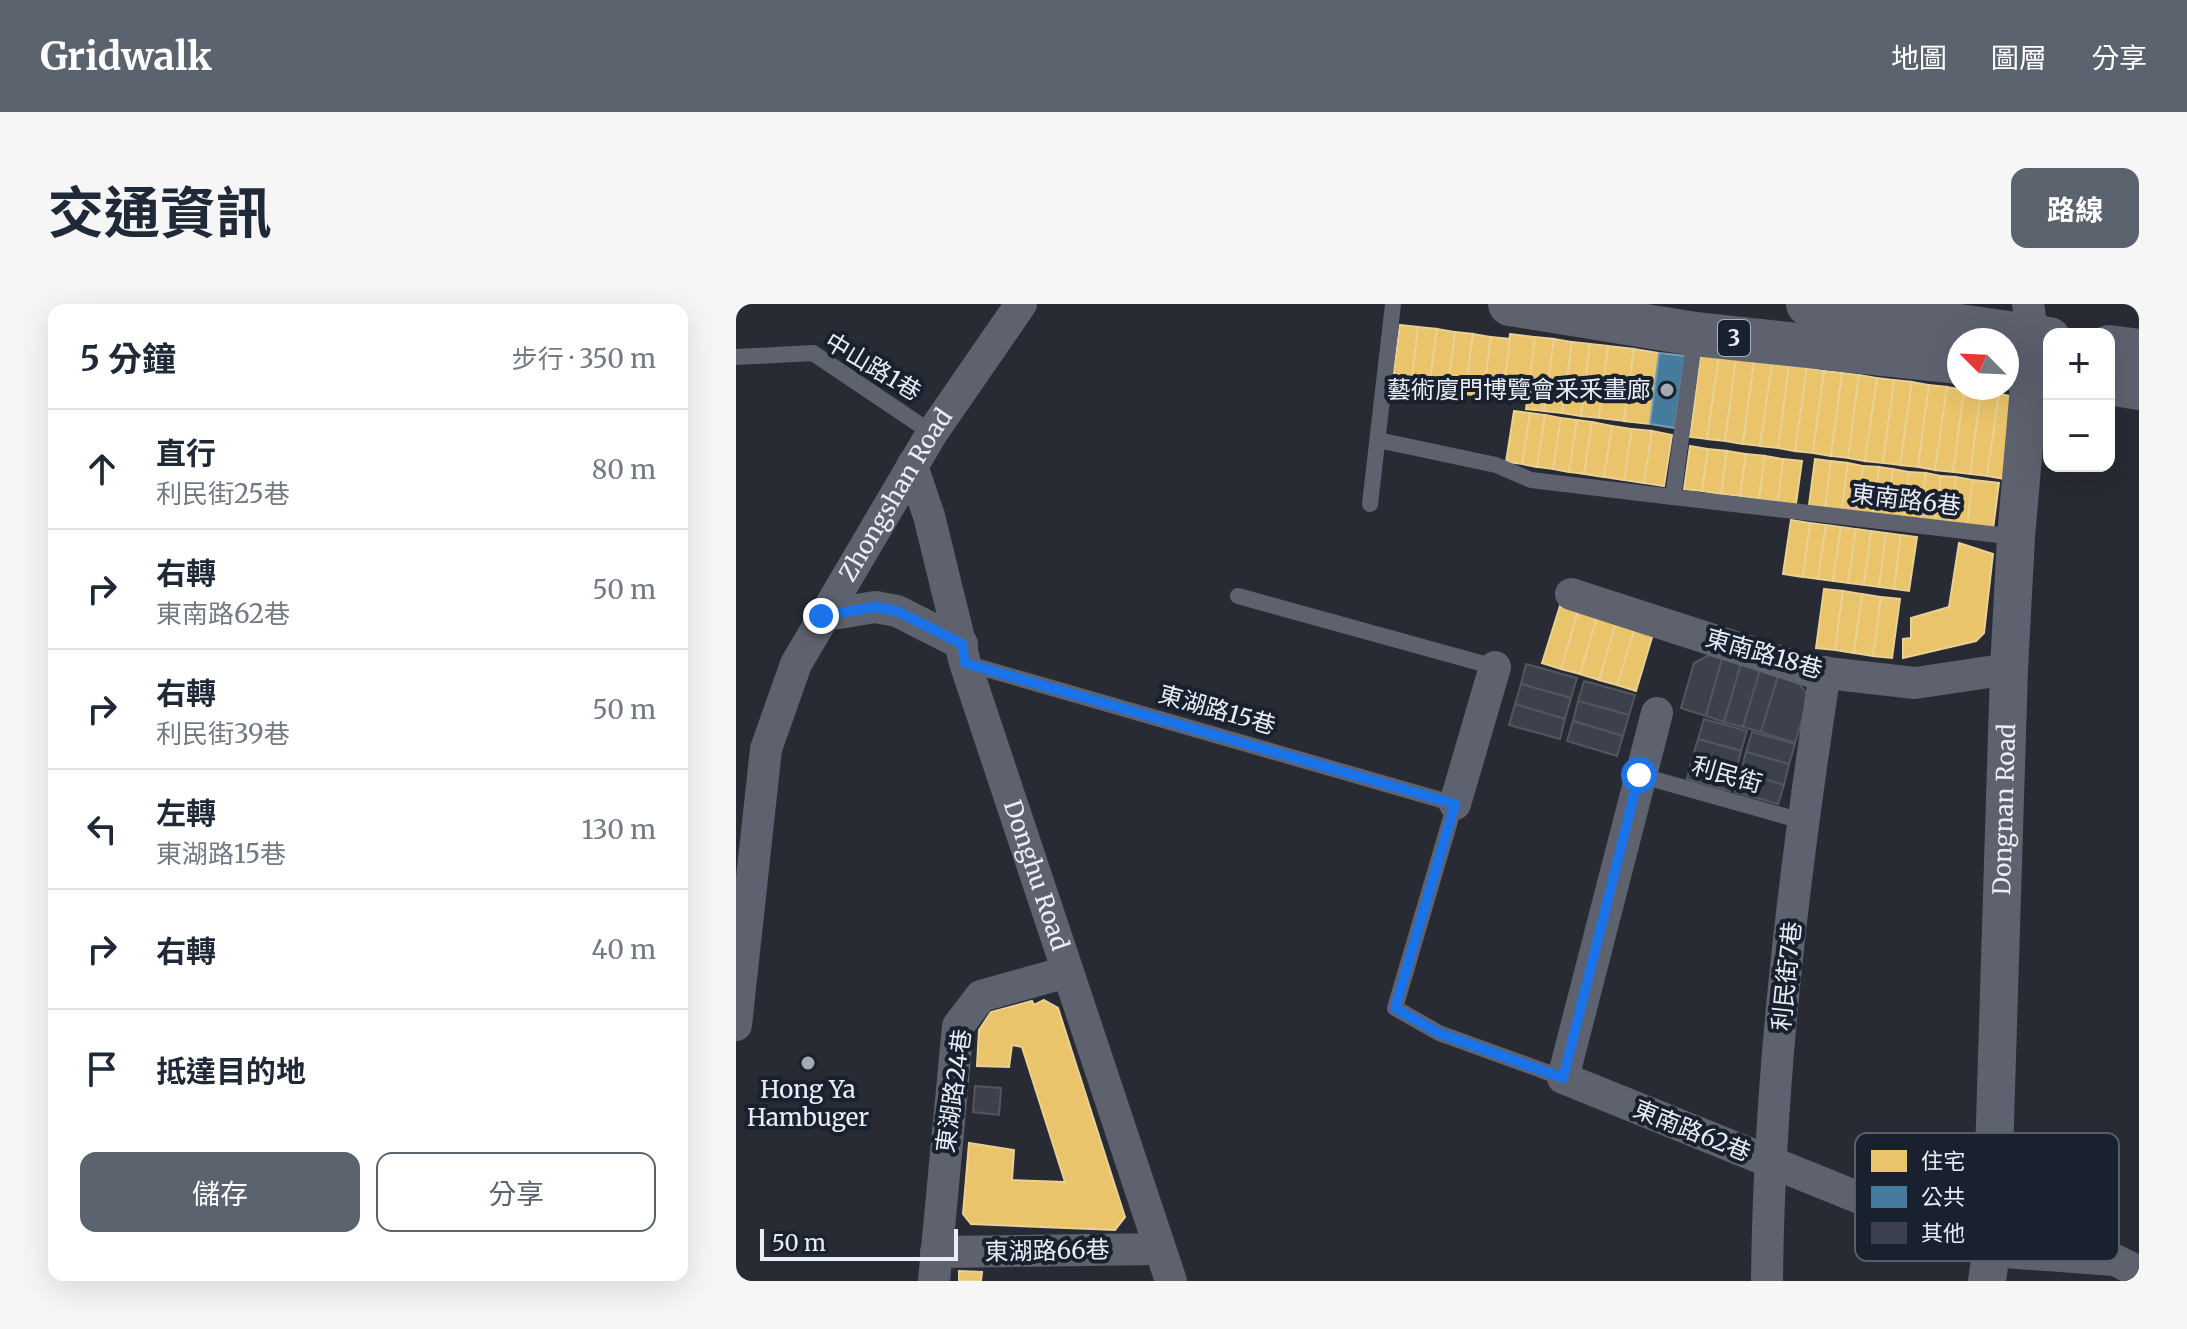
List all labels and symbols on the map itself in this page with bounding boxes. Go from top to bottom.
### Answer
road number: 3 [1718,320,1750,356]
street label: 中山路1巷 [819,326,927,407]
north arrow [1947,328,2019,400]
place label: 藝術廈門博覽會釆釆畫廊 [1387,374,1651,405]
marker: 藝術廈門博覽會釆釆畫廊 [1658,381,1676,399]
street label: Zhongshan Road [832,403,959,587]
street label: 東南路6巷 [1849,477,1963,522]
route end [803,598,839,634]
street label: 東南路18巷 [1702,622,1826,685]
street label: 東湖路15巷 [1155,678,1279,741]
street label: Dongnan Road [1986,723,2022,896]
street label: 利民街 [1688,750,1766,799]
route start [1621,757,1657,793]
street label: Donghu Road [997,796,1076,955]
street label: 利民街7巷 [1765,920,1808,1032]
street label: 東湖路24巷 [930,1027,978,1155]
marker: Hong Ya Hambuger [799,1054,817,1072]
place label: Hong Ya Hambuger [747,1074,869,1133]
street label: 東南路62巷 [1629,1093,1755,1168]
legend [1855,1133,2119,1261]
text: 住宅 [1921,1147,1965,1175]
text: 公共 [1921,1183,1965,1211]
text: 其他 [1921,1219,1965,1247]
scale bar [760,1225,958,1261]
street label: 東湖路66巷 [984,1234,1110,1267]

